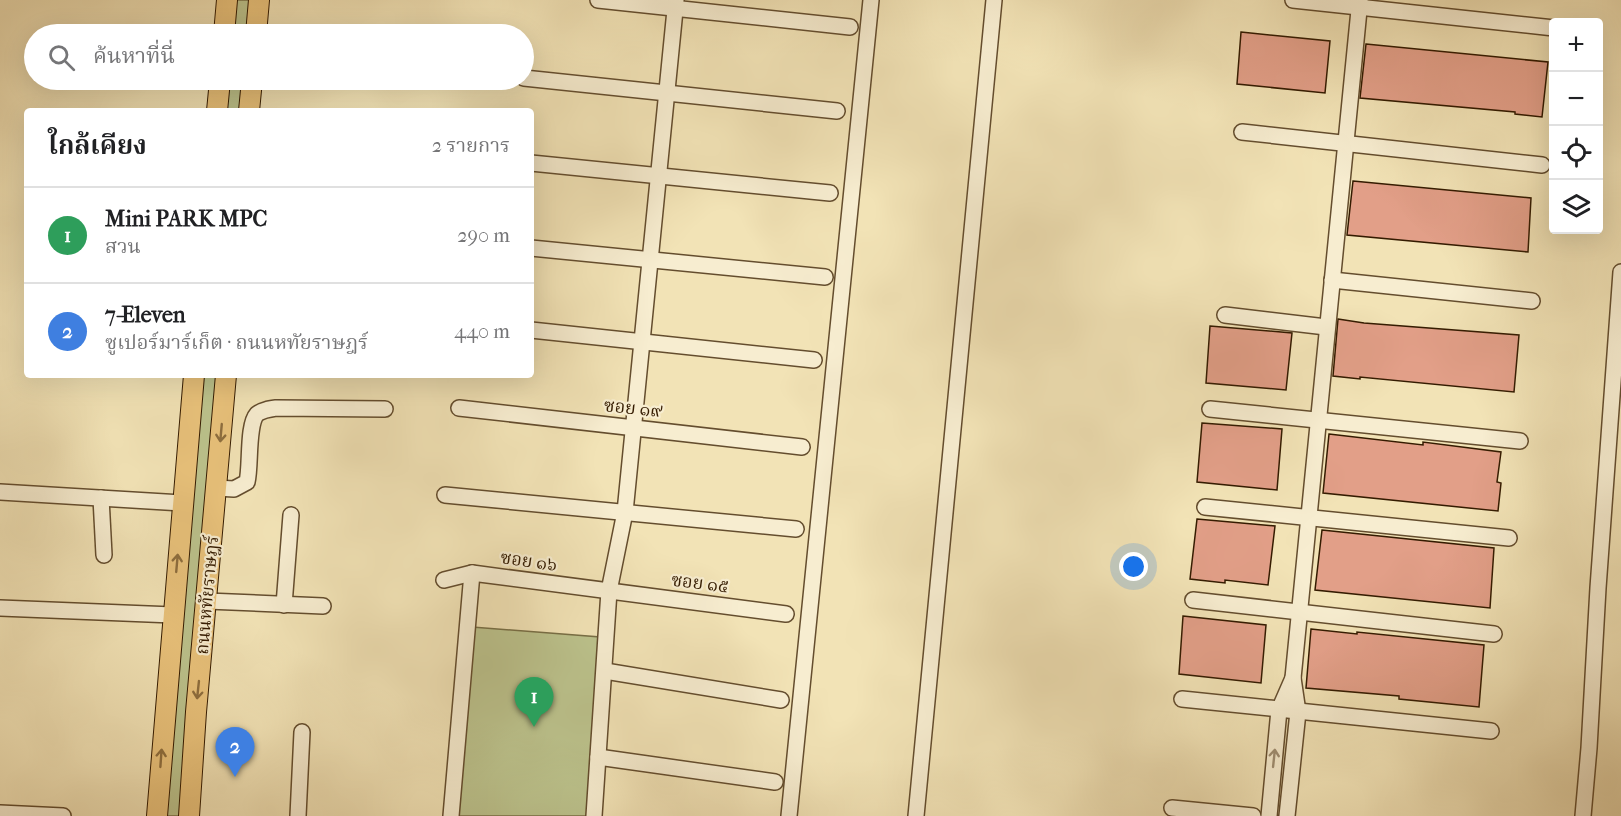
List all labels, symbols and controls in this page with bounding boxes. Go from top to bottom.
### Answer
map controls [1549,18,1603,234]
button: + [1549,18,1603,72]
search box [24,24,534,90]
icon: search [45,41,78,74]
text: ค้นหาที่นี่ [93,43,175,69]
button: − [1549,72,1603,126]
button: locate [1549,126,1603,180]
text: ใกล้เคียง [48,130,147,161]
text: 2 รายการ [432,134,510,157]
button: layers [1549,180,1603,234]
text: Mini PARK MPC [105,206,267,232]
text: 1 [64,224,71,247]
text: 290 m [457,224,510,247]
text: สวน [105,235,141,258]
text: 7-Eleven [105,302,186,328]
text: 2 [62,320,73,343]
text: 440 m [454,320,510,343]
text: ซูเปอร์มาร์เก็ต · ถนนหทัยราษฎร์ [105,331,368,354]
street label: ซอย ๑๙ [603,395,664,422]
one-way arrow [215,423,226,443]
street label: ถนนหทัยราษฎร์ [191,534,223,655]
street label: ซอย ๑๖ [499,547,559,576]
your location [1119,552,1148,581]
one-way arrow [172,554,183,574]
street label: ซอย ๑๕ [670,570,730,597]
pin: 1 [514,678,554,727]
one-way arrow [192,680,203,700]
pin: 2 [216,728,254,777]
one-way arrow [156,748,167,768]
one-way arrow [1269,748,1280,768]

